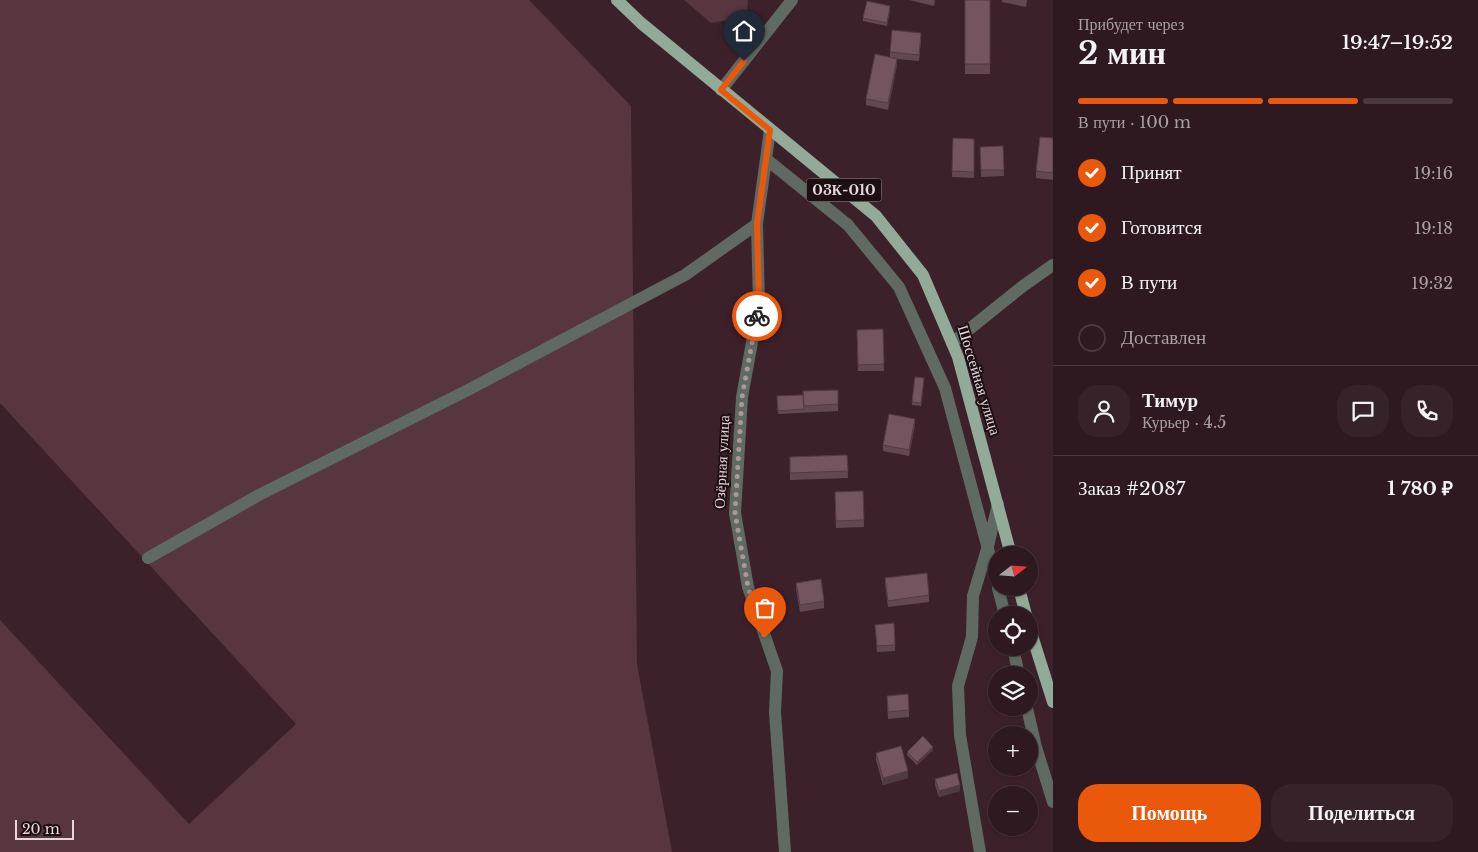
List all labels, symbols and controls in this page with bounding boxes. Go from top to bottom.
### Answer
pin [723,10,765,61]
text: Прибудет через [1078,14,1184,34]
icon: home [730,17,758,45]
text: 19:47–19:52 [1342,31,1453,54]
text: 2 мин [1078,33,1166,73]
text: В пути · 100 m [1078,112,1191,132]
icon: check [1078,159,1106,187]
text: Принят [1121,161,1182,184]
text: 19:16 [1414,163,1453,183]
road number: 03К-010 [806,178,882,202]
icon: check [1078,214,1106,242]
text: Готовится [1121,216,1202,239]
text: 19:18 [1414,218,1453,238]
icon: check [1078,269,1106,297]
text: В пути [1121,271,1177,294]
text: 19:32 [1411,273,1453,293]
courier [732,291,782,341]
icon: bike [743,302,771,330]
street label: Шоссейная улица [954,323,1005,438]
text: Доставлен [1121,326,1206,349]
button: person [1078,385,1130,437]
button: chat [1337,385,1389,437]
button: phone [1401,385,1453,437]
text: Тимур [1142,389,1198,412]
text: Курьер · 4.5 [1142,412,1226,432]
street label: Озёрная улица [710,414,733,509]
text: Заказ #2087 [1078,477,1185,500]
text: 1 780 ₽ [1387,477,1453,500]
north arrow [988,546,1038,596]
map controls [988,546,1038,836]
pin [744,587,786,638]
icon: bag [751,594,779,622]
button: locate [988,606,1038,656]
button: layers [988,666,1038,716]
button: + [988,726,1038,776]
button: Помощь [1078,784,1261,842]
button: Поделиться [1271,784,1453,842]
button: − [988,786,1038,836]
scale bar [15,817,74,840]
text: 20 m [22,820,60,838]

